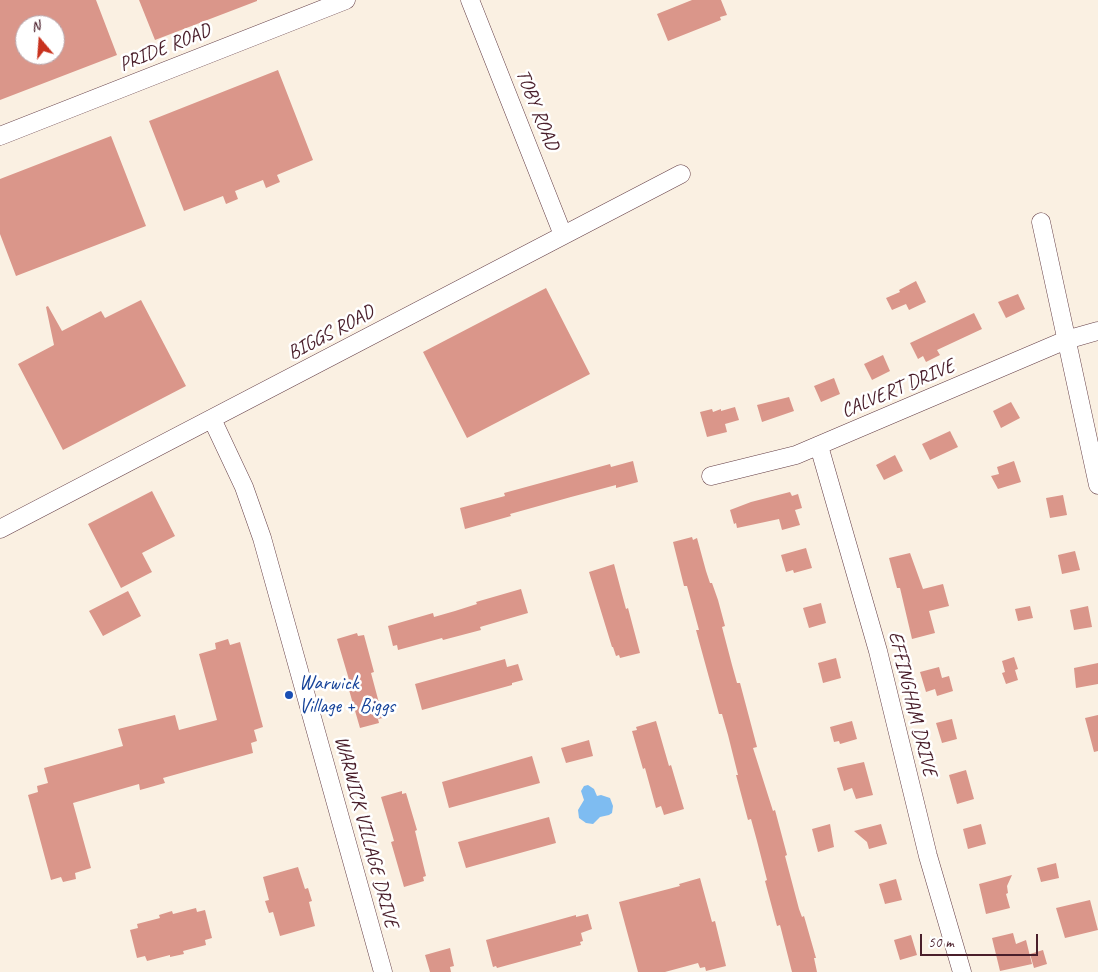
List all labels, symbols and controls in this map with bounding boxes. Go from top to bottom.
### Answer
north arrow [15,15,65,65]
text: N [29,17,42,36]
street label: PRIDE ROAD [116,19,214,77]
street label: TOBY ROAD [510,66,564,154]
street label: BIGGS ROAD [284,300,378,366]
street label: CALVERT DRIVE [838,354,958,424]
street label: EFFINGHAM DRIVE [882,629,942,779]
place label: Warwick Village + Biggs [299,672,395,719]
marker: Warwick Village + Biggs [283,689,295,701]
street label: WARWICK VILLAGE DRIVE [329,733,403,931]
scale bar [923,924,1040,956]
text: 50 m [928,933,954,952]

